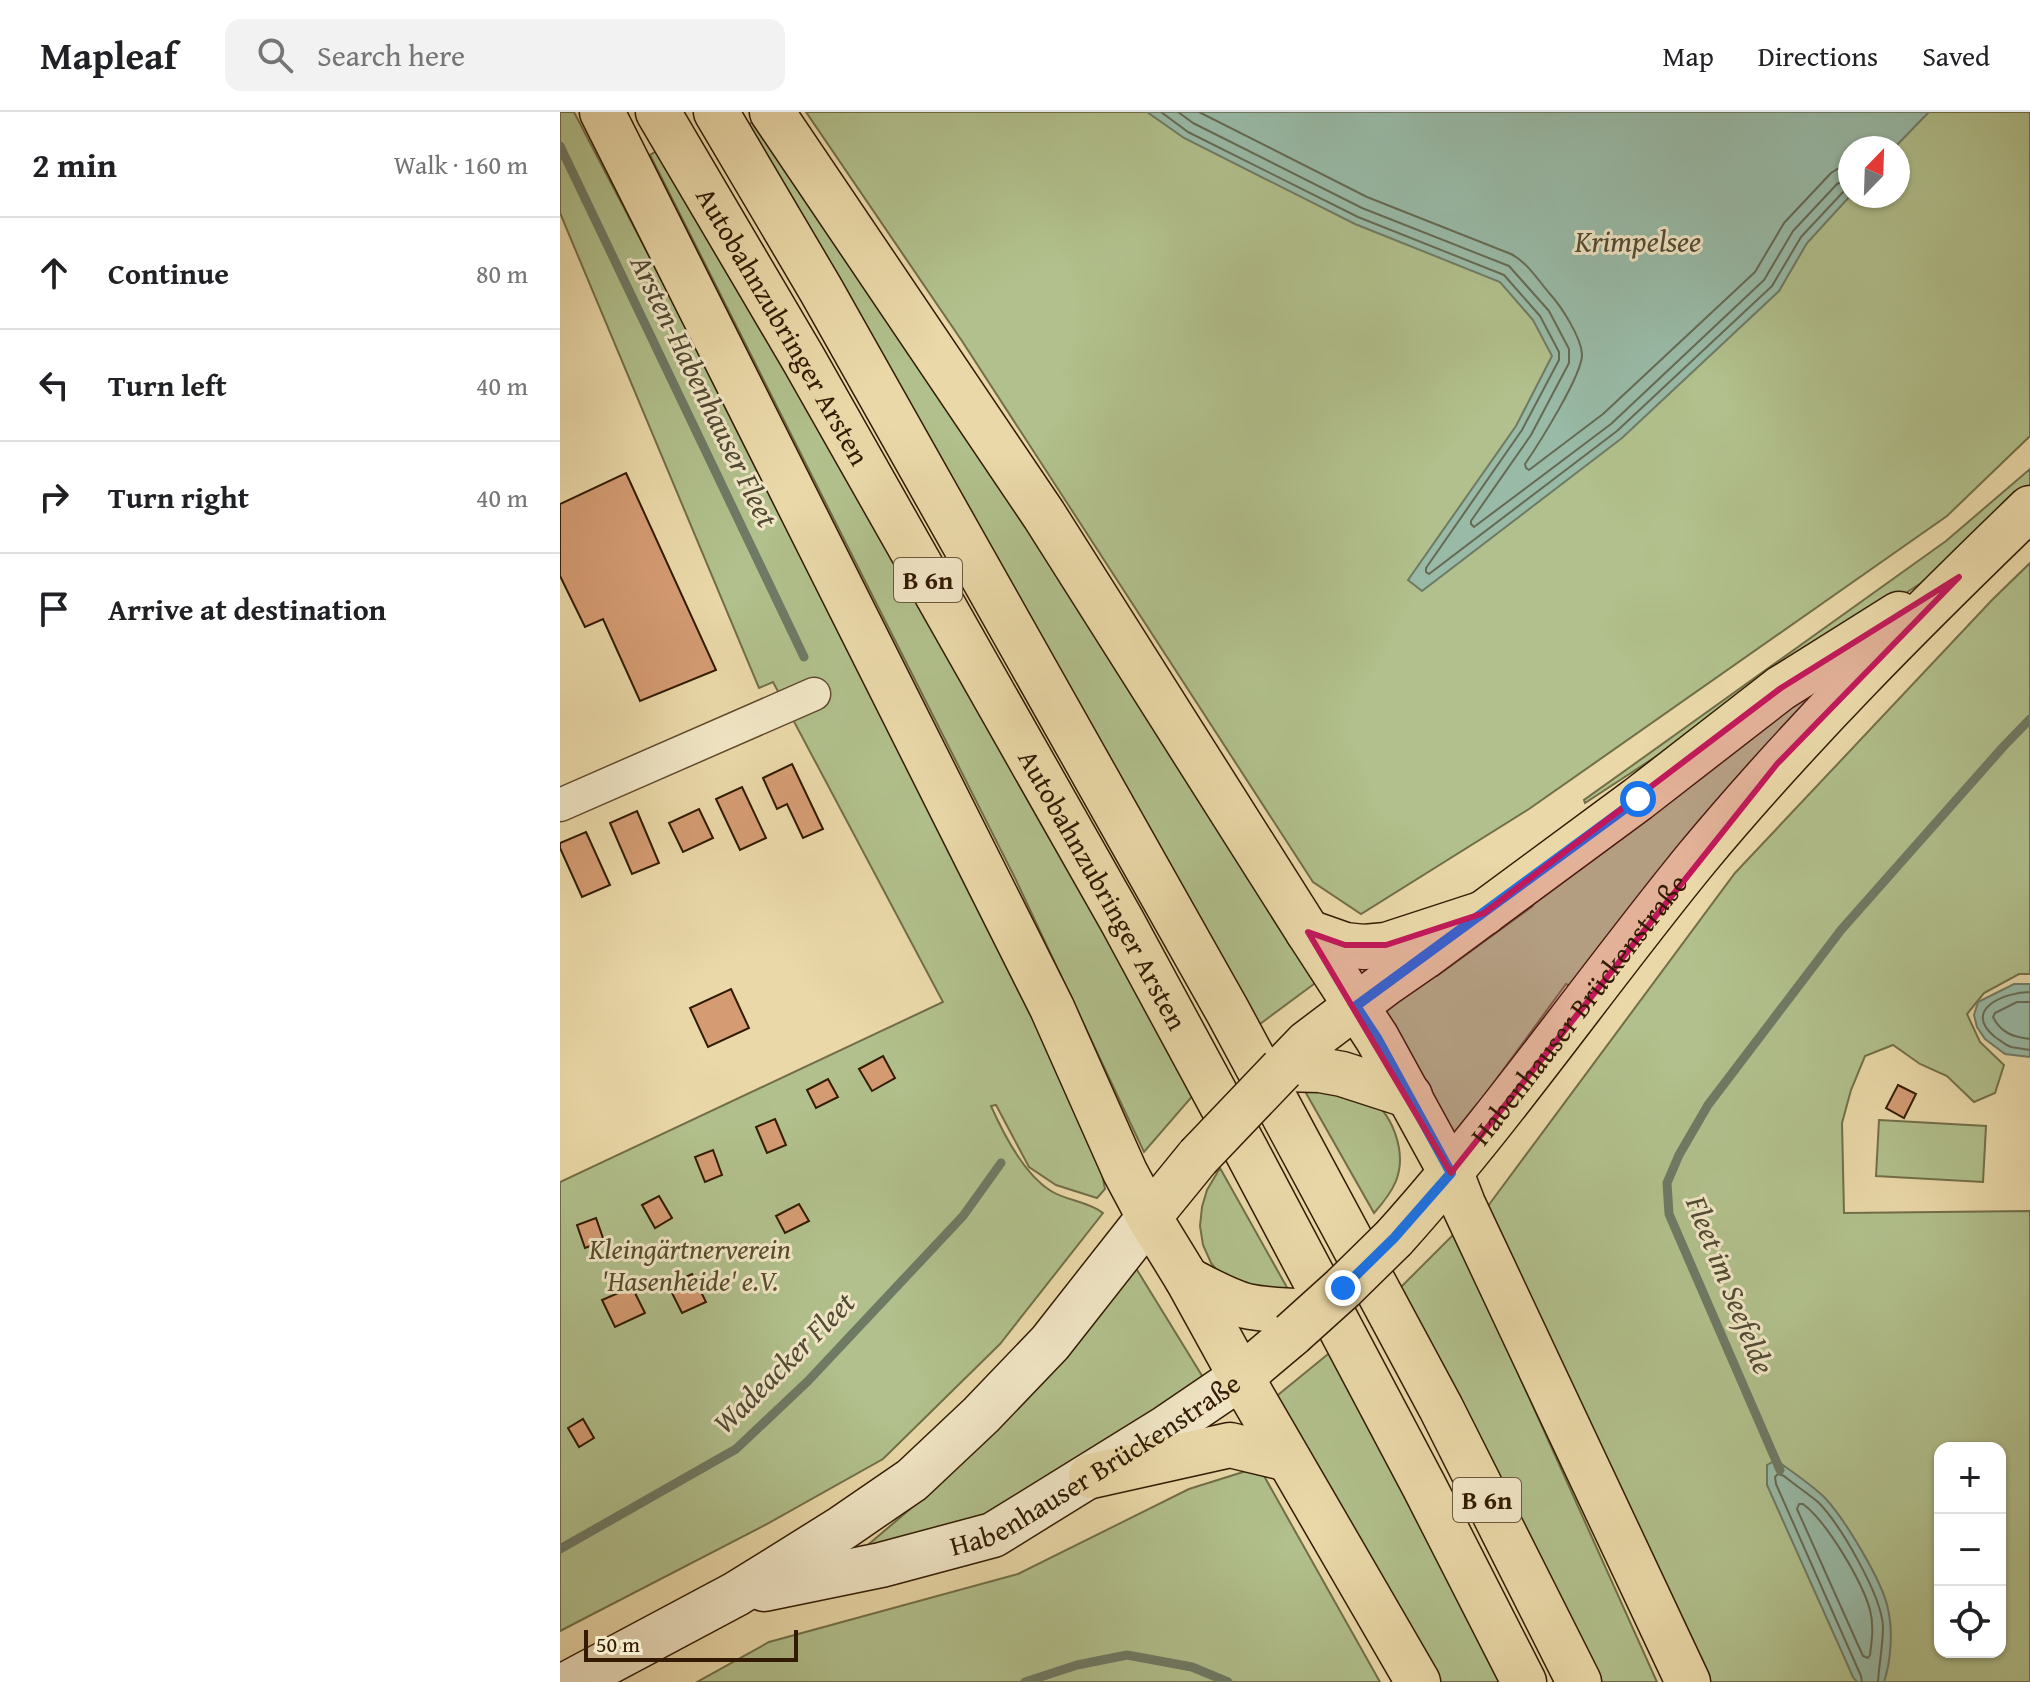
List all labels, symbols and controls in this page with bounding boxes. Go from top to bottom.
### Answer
search box [225,19,785,91]
text: Mapleaf [40,27,177,83]
icon: search [253,33,297,77]
text: Search here [317,33,465,77]
text: Map [1662,35,1714,76]
text: Directions [1758,35,1878,76]
text: Saved [1922,35,1990,76]
north arrow [1838,136,1910,208]
text: 2 min [32,140,117,189]
text: Walk · 160 m [394,145,528,184]
street label: Autobahnzubringer Arsten [686,179,881,473]
water label: Krimpelsee [1574,219,1701,263]
water label: Arsten-Habenhauser Fleet [619,246,790,535]
icon: ahead [32,251,76,295]
text: Continue [108,251,229,295]
text: 80 m [476,254,528,293]
icon: left [32,363,76,407]
text: Turn left [108,363,227,407]
text: 40 m [476,366,528,405]
icon: right [32,475,76,519]
text: Turn right [108,475,249,519]
text: 40 m [476,478,528,517]
road number: B 6n [894,558,962,602]
icon: arrive [32,587,76,631]
text: Arrive at destination [108,587,386,631]
street label: Autobahnzubringer Arsten [1009,741,1198,1037]
route start [1620,781,1656,817]
street label: Habenhauser Brückenstraße [1460,864,1697,1153]
water label: Fleet im Seefelde [1675,1188,1787,1380]
park label: Kleingärtnerverein 'Hasenheide' e.V. [588,1228,791,1301]
route end [1325,1270,1361,1306]
water label: Wadeacker Fleet [702,1281,865,1443]
street label: Habenhauser Brückenstraße [945,1362,1248,1566]
map controls [1934,1442,2006,1658]
button: + [1934,1442,2006,1514]
road number: B 6n [1453,1478,1521,1522]
button: − [1934,1514,2006,1586]
button: locate [1934,1586,2006,1658]
scale bar [584,1626,798,1662]
text: 50 m [596,1628,640,1660]

